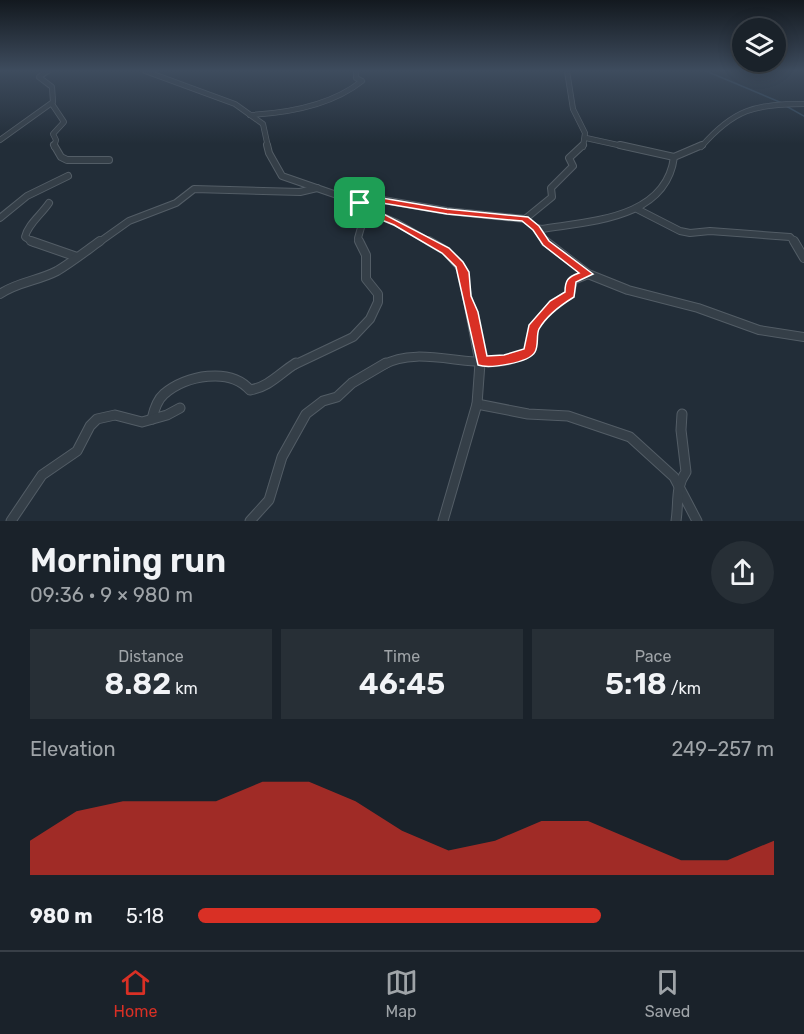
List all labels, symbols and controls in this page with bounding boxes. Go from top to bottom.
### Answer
map controls [732,18,786,72]
button: layers [732,18,786,72]
pin [334,177,385,228]
icon: arrive [343,186,376,219]
text: Morning run [30,541,226,580]
button: share [711,541,774,604]
text: 09:36 · 9 × 980 m [30,583,193,607]
text: Distance [118,647,184,666]
text: Time [384,647,420,666]
text: Pace [635,647,671,666]
text: 8.82 [104,666,171,702]
text: 46:45 [359,666,445,702]
text: 5:18 [605,666,667,702]
text: km [171,679,198,698]
text: /km [667,679,701,698]
text: Elevation [30,737,116,761]
text: 249–257 m [671,737,774,761]
text: 980 m [30,904,93,928]
text: 5:18 [126,904,164,928]
tab: Home [114,966,157,1021]
tab: Map [385,966,418,1021]
tab: Saved [645,966,690,1021]

